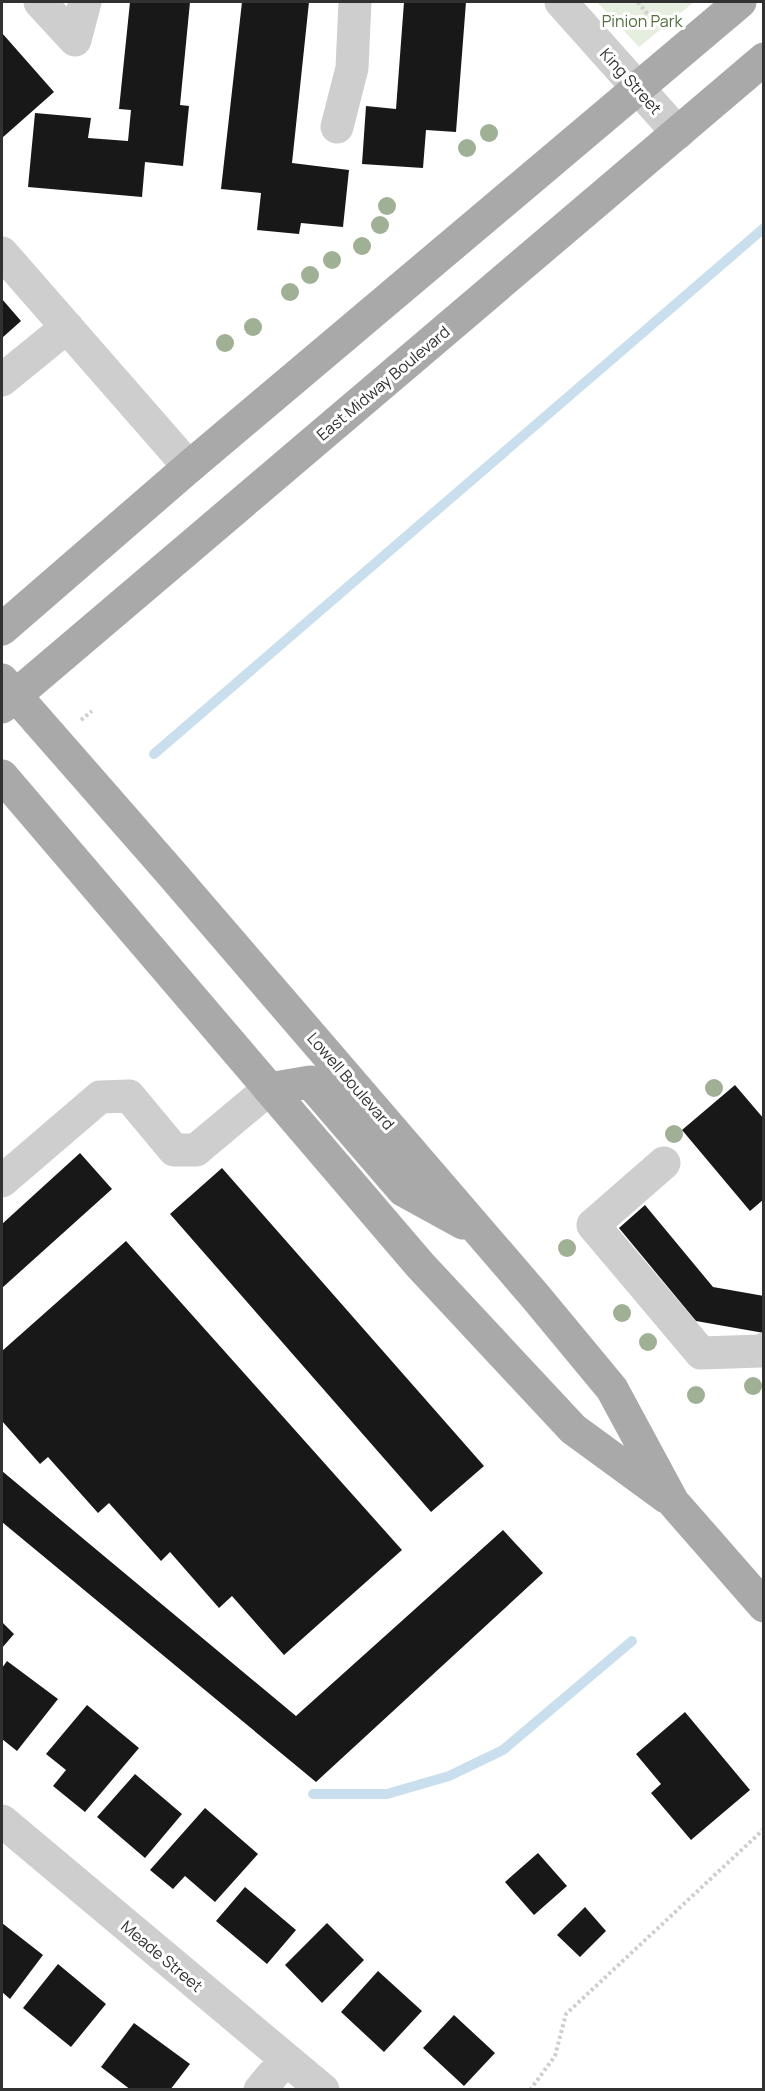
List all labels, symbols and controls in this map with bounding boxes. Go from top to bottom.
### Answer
park label: Pinion Park [602,10,683,32]
street label: King Street [595,43,667,119]
street label: East Midway Boulevard [312,321,454,445]
street label: Lowell Boulevard [303,1028,399,1134]
street label: Meade Street [116,1915,208,1997]

